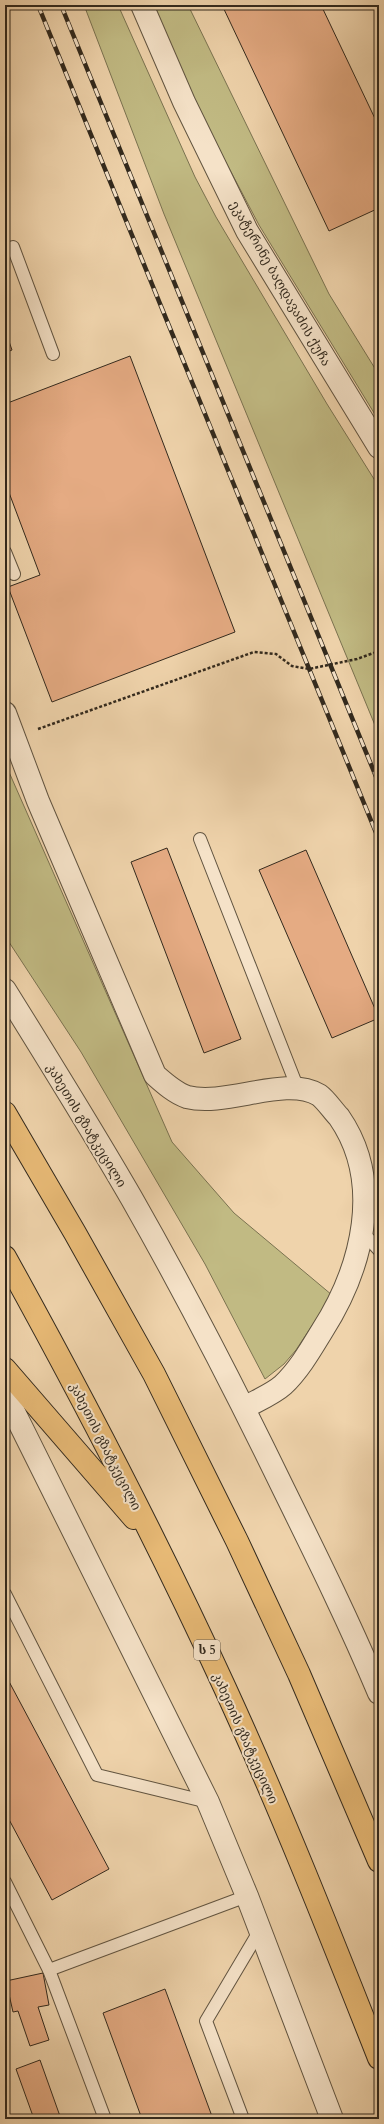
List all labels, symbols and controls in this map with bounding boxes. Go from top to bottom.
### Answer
street label: ეკატერინე ბაღდავაძის ქუჩა [225,198,335,369]
street label: კახეთის გზატკეცილი [42,1060,130,1191]
street label: კახეთის გზატკეცილი [65,1379,145,1514]
road number: ს 5 [194,1640,220,1660]
street label: კახეთის გზატკეცილი [208,1670,282,1807]

